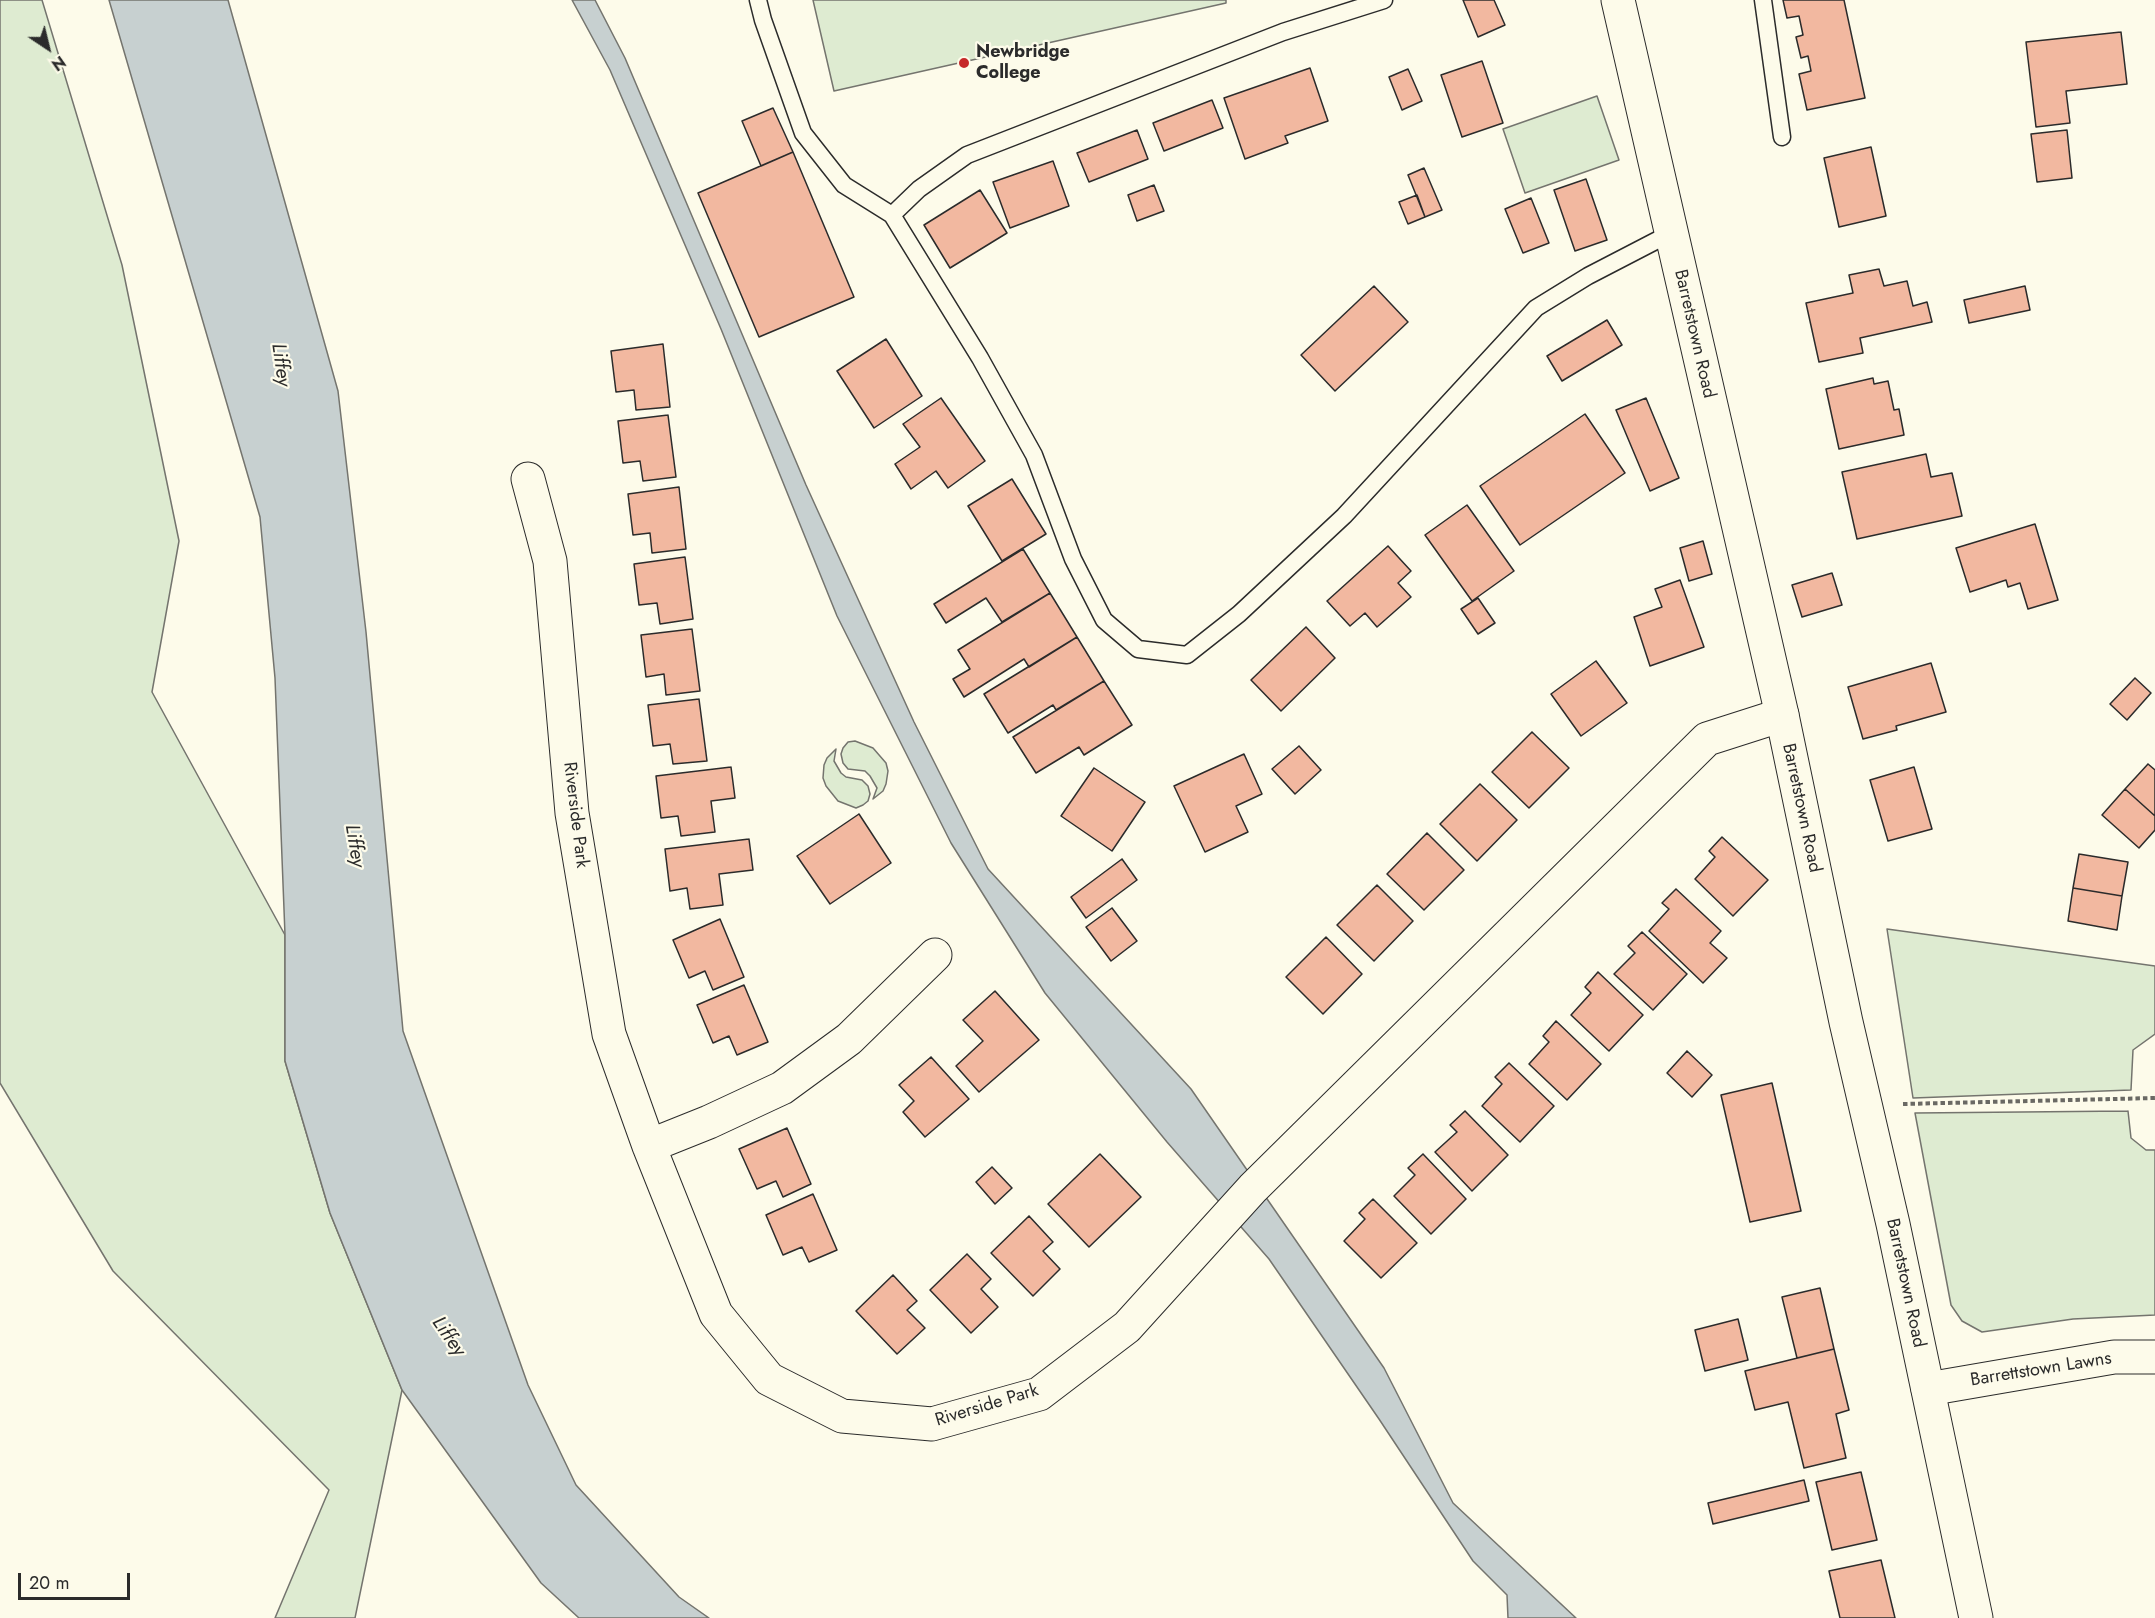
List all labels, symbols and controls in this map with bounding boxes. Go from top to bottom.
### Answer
north arrow [18,18,78,78]
place label: Newbridge College [976,42,1070,84]
text: N [47,50,70,76]
marker: Newbridge College [957,56,971,70]
street label: Barretstown Road [1669,268,1719,400]
water label: Liffey [265,342,295,388]
street label: Barretstown Road [1777,741,1825,875]
street label: Riverside Park [558,761,592,869]
water label: Liffey [339,823,369,869]
street label: Barretstown Road [1881,1216,1929,1350]
water label: Liffey [426,1312,470,1362]
street label: Barrettstown Lawns [1969,1348,2113,1392]
street label: Riverside Park [933,1380,1041,1432]
scale bar [21,1561,134,1599]
text: 20 m [29,1570,69,1596]

